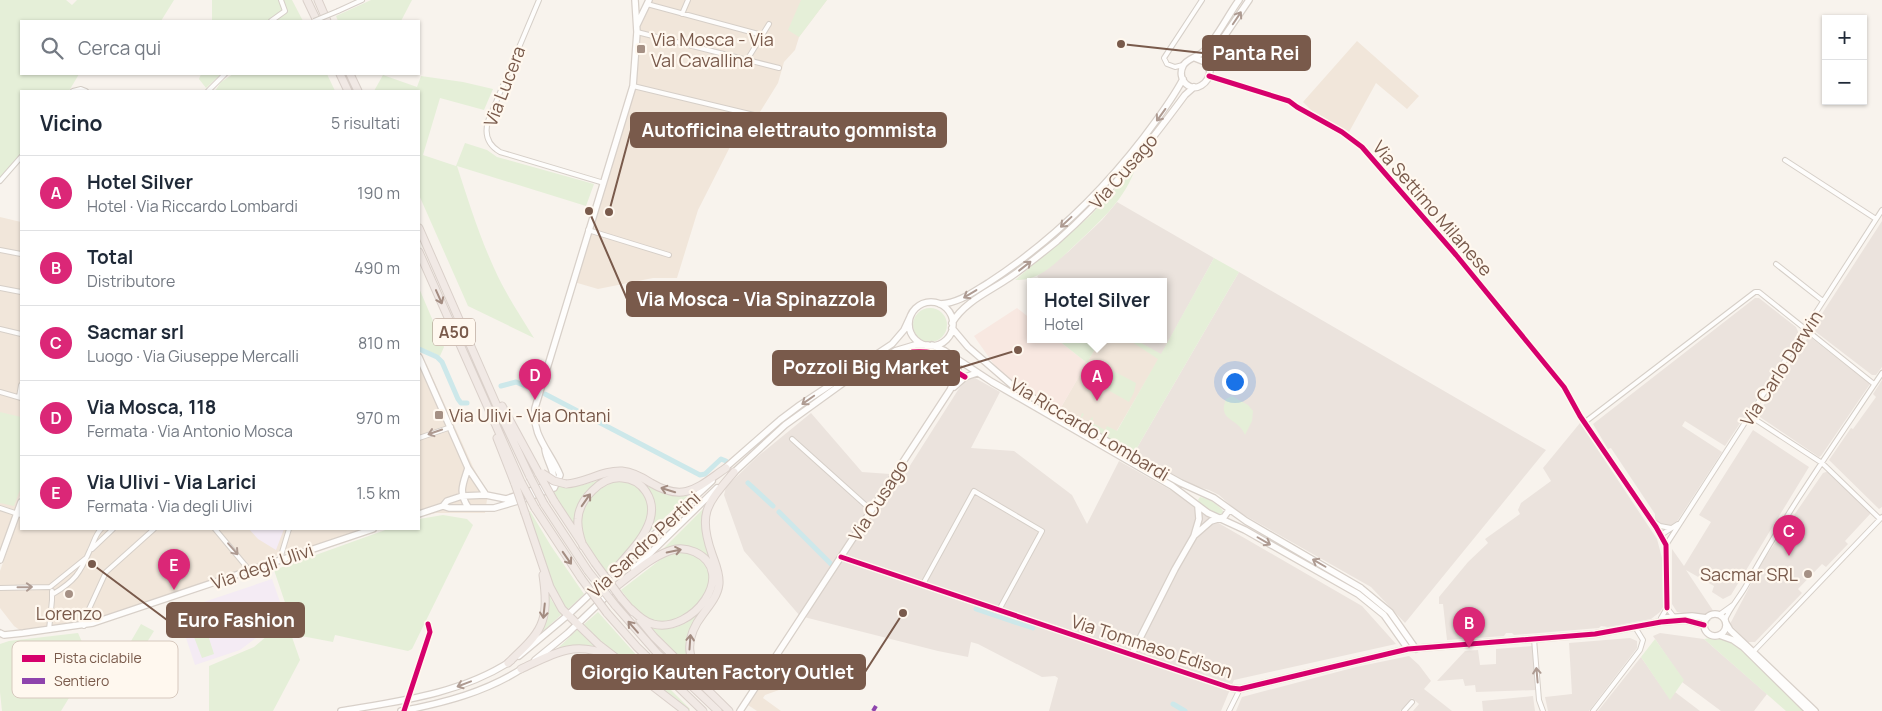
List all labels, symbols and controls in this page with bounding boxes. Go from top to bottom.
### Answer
one-way arrow [1232,11,1242,25]
map controls [1822,15,1867,105]
button: + [1822,15,1867,60]
search box [20,20,420,75]
place label: Via Mosca - Via Val Cavallina [651,27,774,72]
icon: search [38,34,66,62]
text: Cerca qui [78,35,161,61]
callout: Panta Rei [1203,36,1310,70]
text: Panta Rei [1213,40,1300,66]
street label: Via Lucera [478,42,530,130]
marker: Via Mosca - Via Val Cavallina [635,43,647,55]
button: − [1822,60,1867,105]
one-way arrow [1155,108,1166,121]
text: Vicino [40,109,103,137]
text: 5 risultati [331,112,400,134]
callout: Autofficina elettrauto gommista [631,113,946,147]
text: Autofficina elettrauto gommista [641,117,937,143]
street label: Via Cusago [1084,128,1162,214]
street label: Via Settimo Milanese [1368,135,1498,281]
text: Hotel Silver [87,169,193,195]
text: A [51,182,61,204]
text: 190 m [357,182,400,204]
text: Hotel · Via Riccardo Lombardi [87,195,298,217]
one-way arrow [1059,216,1072,228]
text: Total [87,244,133,270]
text: B [51,257,61,279]
text: 490 m [354,257,400,279]
one-way arrow [1018,261,1032,271]
text: Distributore [87,270,175,292]
popup [1027,278,1167,343]
callout: Via Mosca - Via Spinazzola [627,282,886,316]
text: Via Mosca - Via Spinazzola [637,286,875,312]
text: Hotel Silver [1044,287,1150,313]
one-way arrow [434,289,444,304]
one-way arrow [963,290,977,300]
street label: Via Carlo Darwin [1735,306,1827,430]
text: Hotel [1044,313,1084,335]
road number: A50 [433,318,475,346]
text: Sacmar srl [87,319,184,345]
text: C [50,332,62,354]
text: 810 m [358,332,400,354]
text: Luogo · Via Giuseppe Mercalli [87,345,299,367]
callout: Pozzoli Big Market [773,351,959,385]
text: Pozzoli Big Market [783,354,949,380]
pin: D [519,359,551,400]
pin: A [1081,360,1113,401]
your location [1222,369,1248,395]
street label: Via Riccardo Lombardi [1006,372,1174,486]
text: Via Mosca, 118 [87,394,216,420]
one-way arrow [801,395,815,405]
place label: Via Ulivi - Via Ontani [449,403,611,427]
text: D [50,407,62,429]
text: 970 m [356,407,400,429]
marker: Via Ulivi - Via Ontani [433,409,445,421]
text: Fermata · Via Antonio Mosca [87,420,293,442]
one-way arrow [427,428,443,438]
street label: Via Cusago [843,455,913,545]
text: Via Ulivi - Via Larici [87,469,256,495]
text: E [51,482,61,504]
text: 1.5 km [356,482,400,504]
one-way arrow [660,485,676,495]
street label: Via Sandro Pertini [583,486,705,602]
one-way arrow [581,493,591,507]
text: Fermata · Via degli Ulivi [87,495,252,517]
pin: C [1773,515,1805,556]
one-way arrow [1256,536,1271,546]
street label: Via degli Ulivi [208,537,316,595]
one-way arrow [227,543,238,556]
one-way arrow [666,545,682,555]
pin: E [158,549,190,590]
one-way arrow [562,551,572,565]
one-way arrow [1312,558,1326,568]
place label: Sacmar SRL [1700,562,1798,586]
marker: Sacmar SRL [1802,568,1814,580]
one-way arrow [16,582,33,592]
marker: Lorenzo [63,588,75,600]
place label: Lorenzo [36,601,102,625]
callout: Euro Fashion [167,603,304,637]
one-way arrow [539,603,549,619]
text: Euro Fashion [177,607,295,633]
pin: B [1453,607,1485,648]
street label: Via Tommaso Edison [1068,609,1236,683]
one-way arrow [628,621,639,634]
one-way arrow [686,635,695,651]
legend [12,641,178,698]
text: Pista ciclabile [54,648,142,667]
callout: Giorgio Kauten Factory Outlet [572,655,865,689]
text: Giorgio Kauten Factory Outlet [582,659,854,685]
one-way arrow [1532,668,1542,684]
text: Sentiero [54,671,109,690]
one-way arrow [457,680,472,690]

